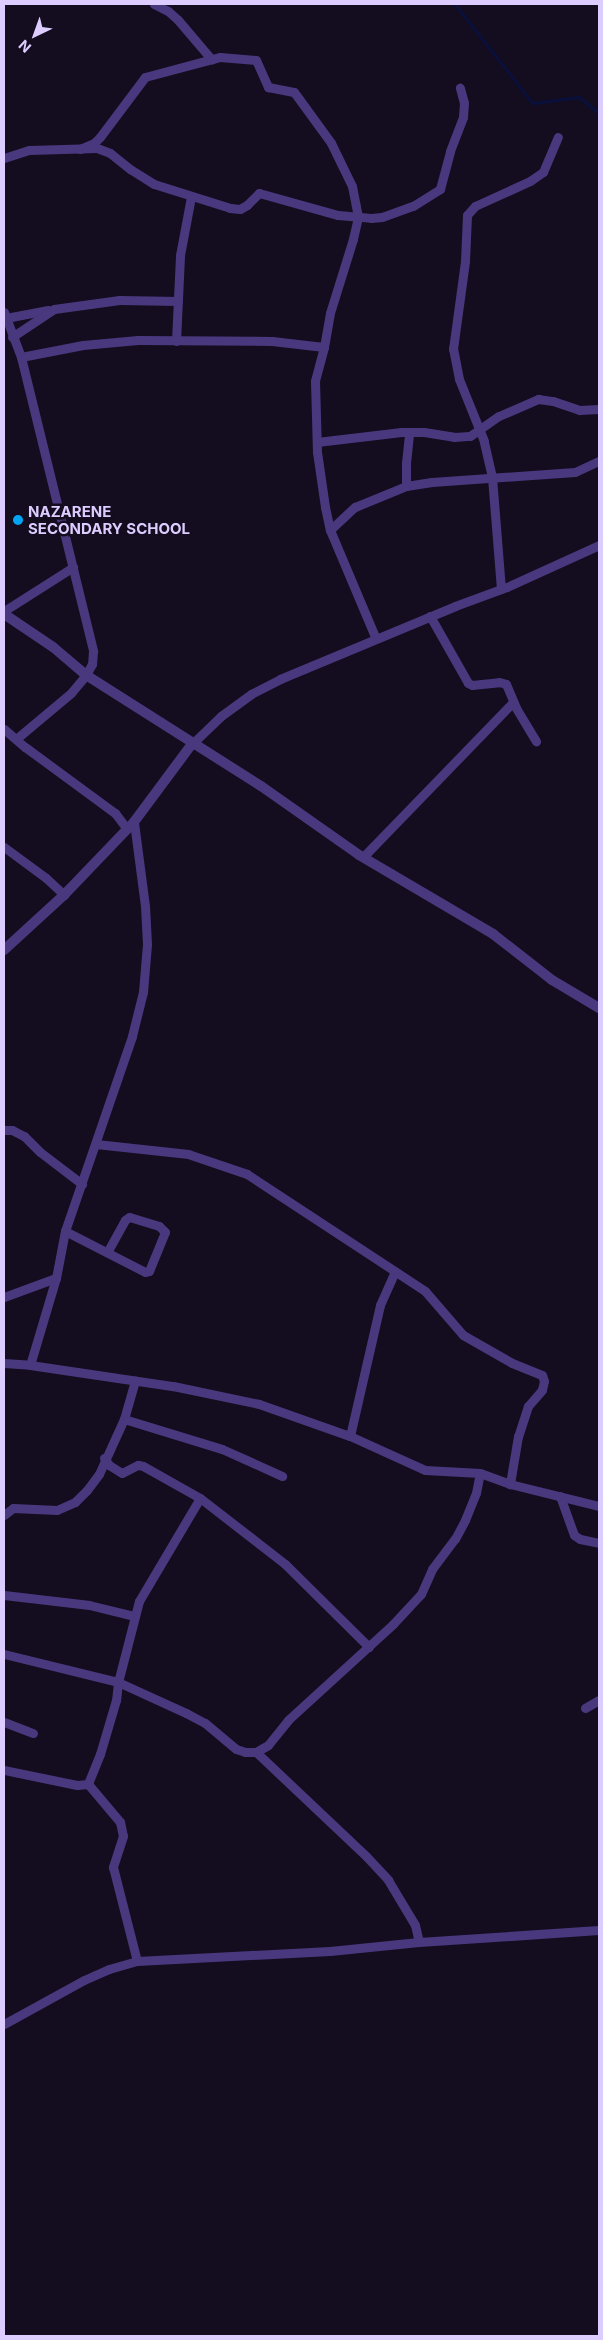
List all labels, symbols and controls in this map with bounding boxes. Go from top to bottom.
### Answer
north arrow [10,10,60,60]
text: N [15,37,34,56]
place label: NAZARENE SECONDARY SCHOOL [28,502,190,537]
marker: NAZARENE SECONDARY SCHOOL [12,514,24,526]

